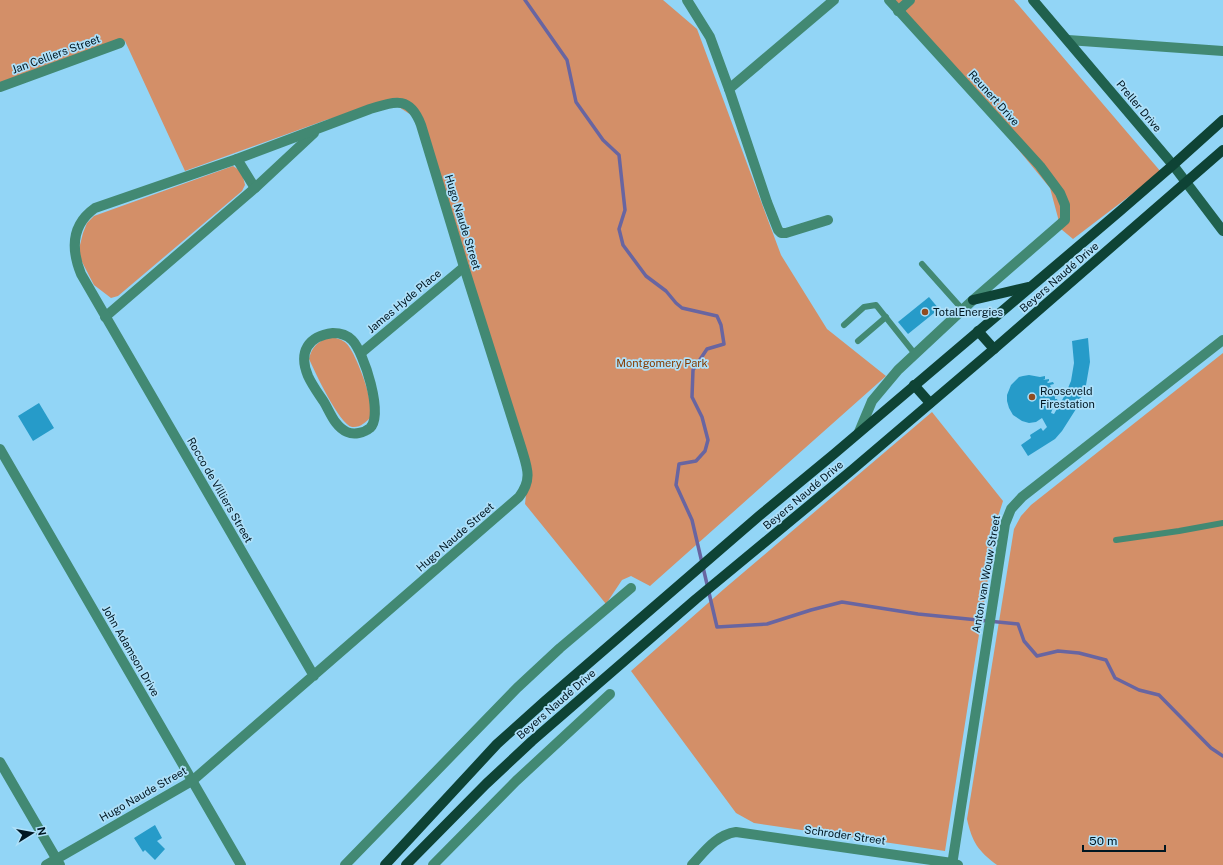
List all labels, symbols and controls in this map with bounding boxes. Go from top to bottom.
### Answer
street label: Jan Celliers Street [10,32,102,76]
street label: Reunert Drive [966,68,1022,128]
street label: Preller Drive [1114,78,1164,134]
street label: Hugo Naude Street [443,173,483,271]
street label: Beyers Naudé Drive [1017,240,1101,314]
street label: James Hyde Place [365,267,443,335]
place label: TotalEnergies [933,306,1004,318]
marker: TotalEnergies [920,307,930,317]
park label: Montgomery Park [616,357,708,369]
place label: Rooseveld Firestation [1040,385,1095,410]
marker: Rooseveld Firestation [1027,392,1037,402]
street label: Rocco de Villiers Street [185,435,255,545]
street label: Beyers Naudé Drive [761,458,845,532]
street label: Hugo Naude Street [414,500,496,574]
street label: Anton van Wouw Street [970,514,1002,634]
street label: John Adamson Drive [100,604,162,698]
street label: Beyers Naudé Drive [514,667,598,741]
street label: Hugo Naude Street [97,764,189,824]
north arrow [12,813,52,853]
street label: Schroder Street [804,823,886,847]
text: N [35,826,49,836]
scale bar [1083,827,1165,853]
text: 50 m [1089,834,1117,848]

